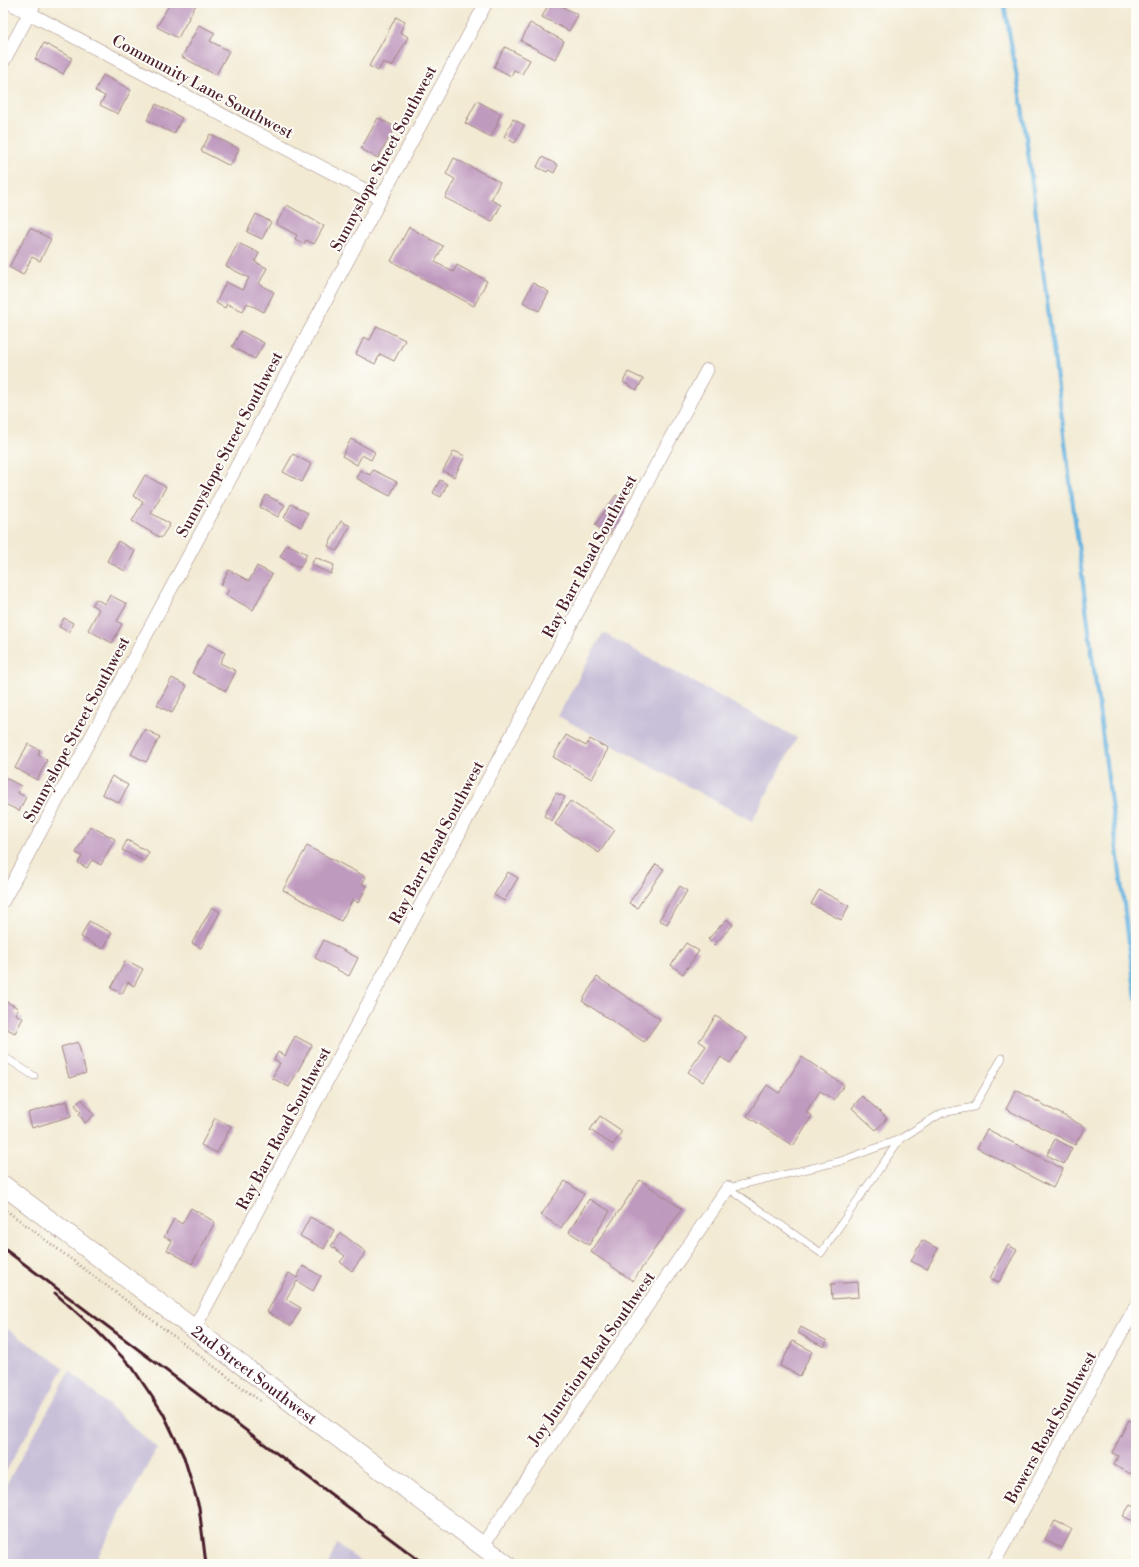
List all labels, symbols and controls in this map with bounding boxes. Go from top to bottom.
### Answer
street label: Community Lane Southwest [108,31,297,143]
street label: Sunnyslope Street Southwest [326,62,442,255]
street label: Sunnyslope Street Southwest [172,348,288,541]
street label: Ray Barr Road Southwest [538,471,642,642]
street label: Sunnyslope Street Southwest [19,633,135,826]
street label: Ray Barr Road Southwest [385,757,489,928]
street label: Ray Barr Road Southwest [232,1043,336,1214]
street label: Joy Junction Road Southwest [523,1267,660,1450]
street label: 2nd Street Southwest [187,1322,321,1429]
street label: Bowers Road Southwest [1000,1348,1101,1508]

